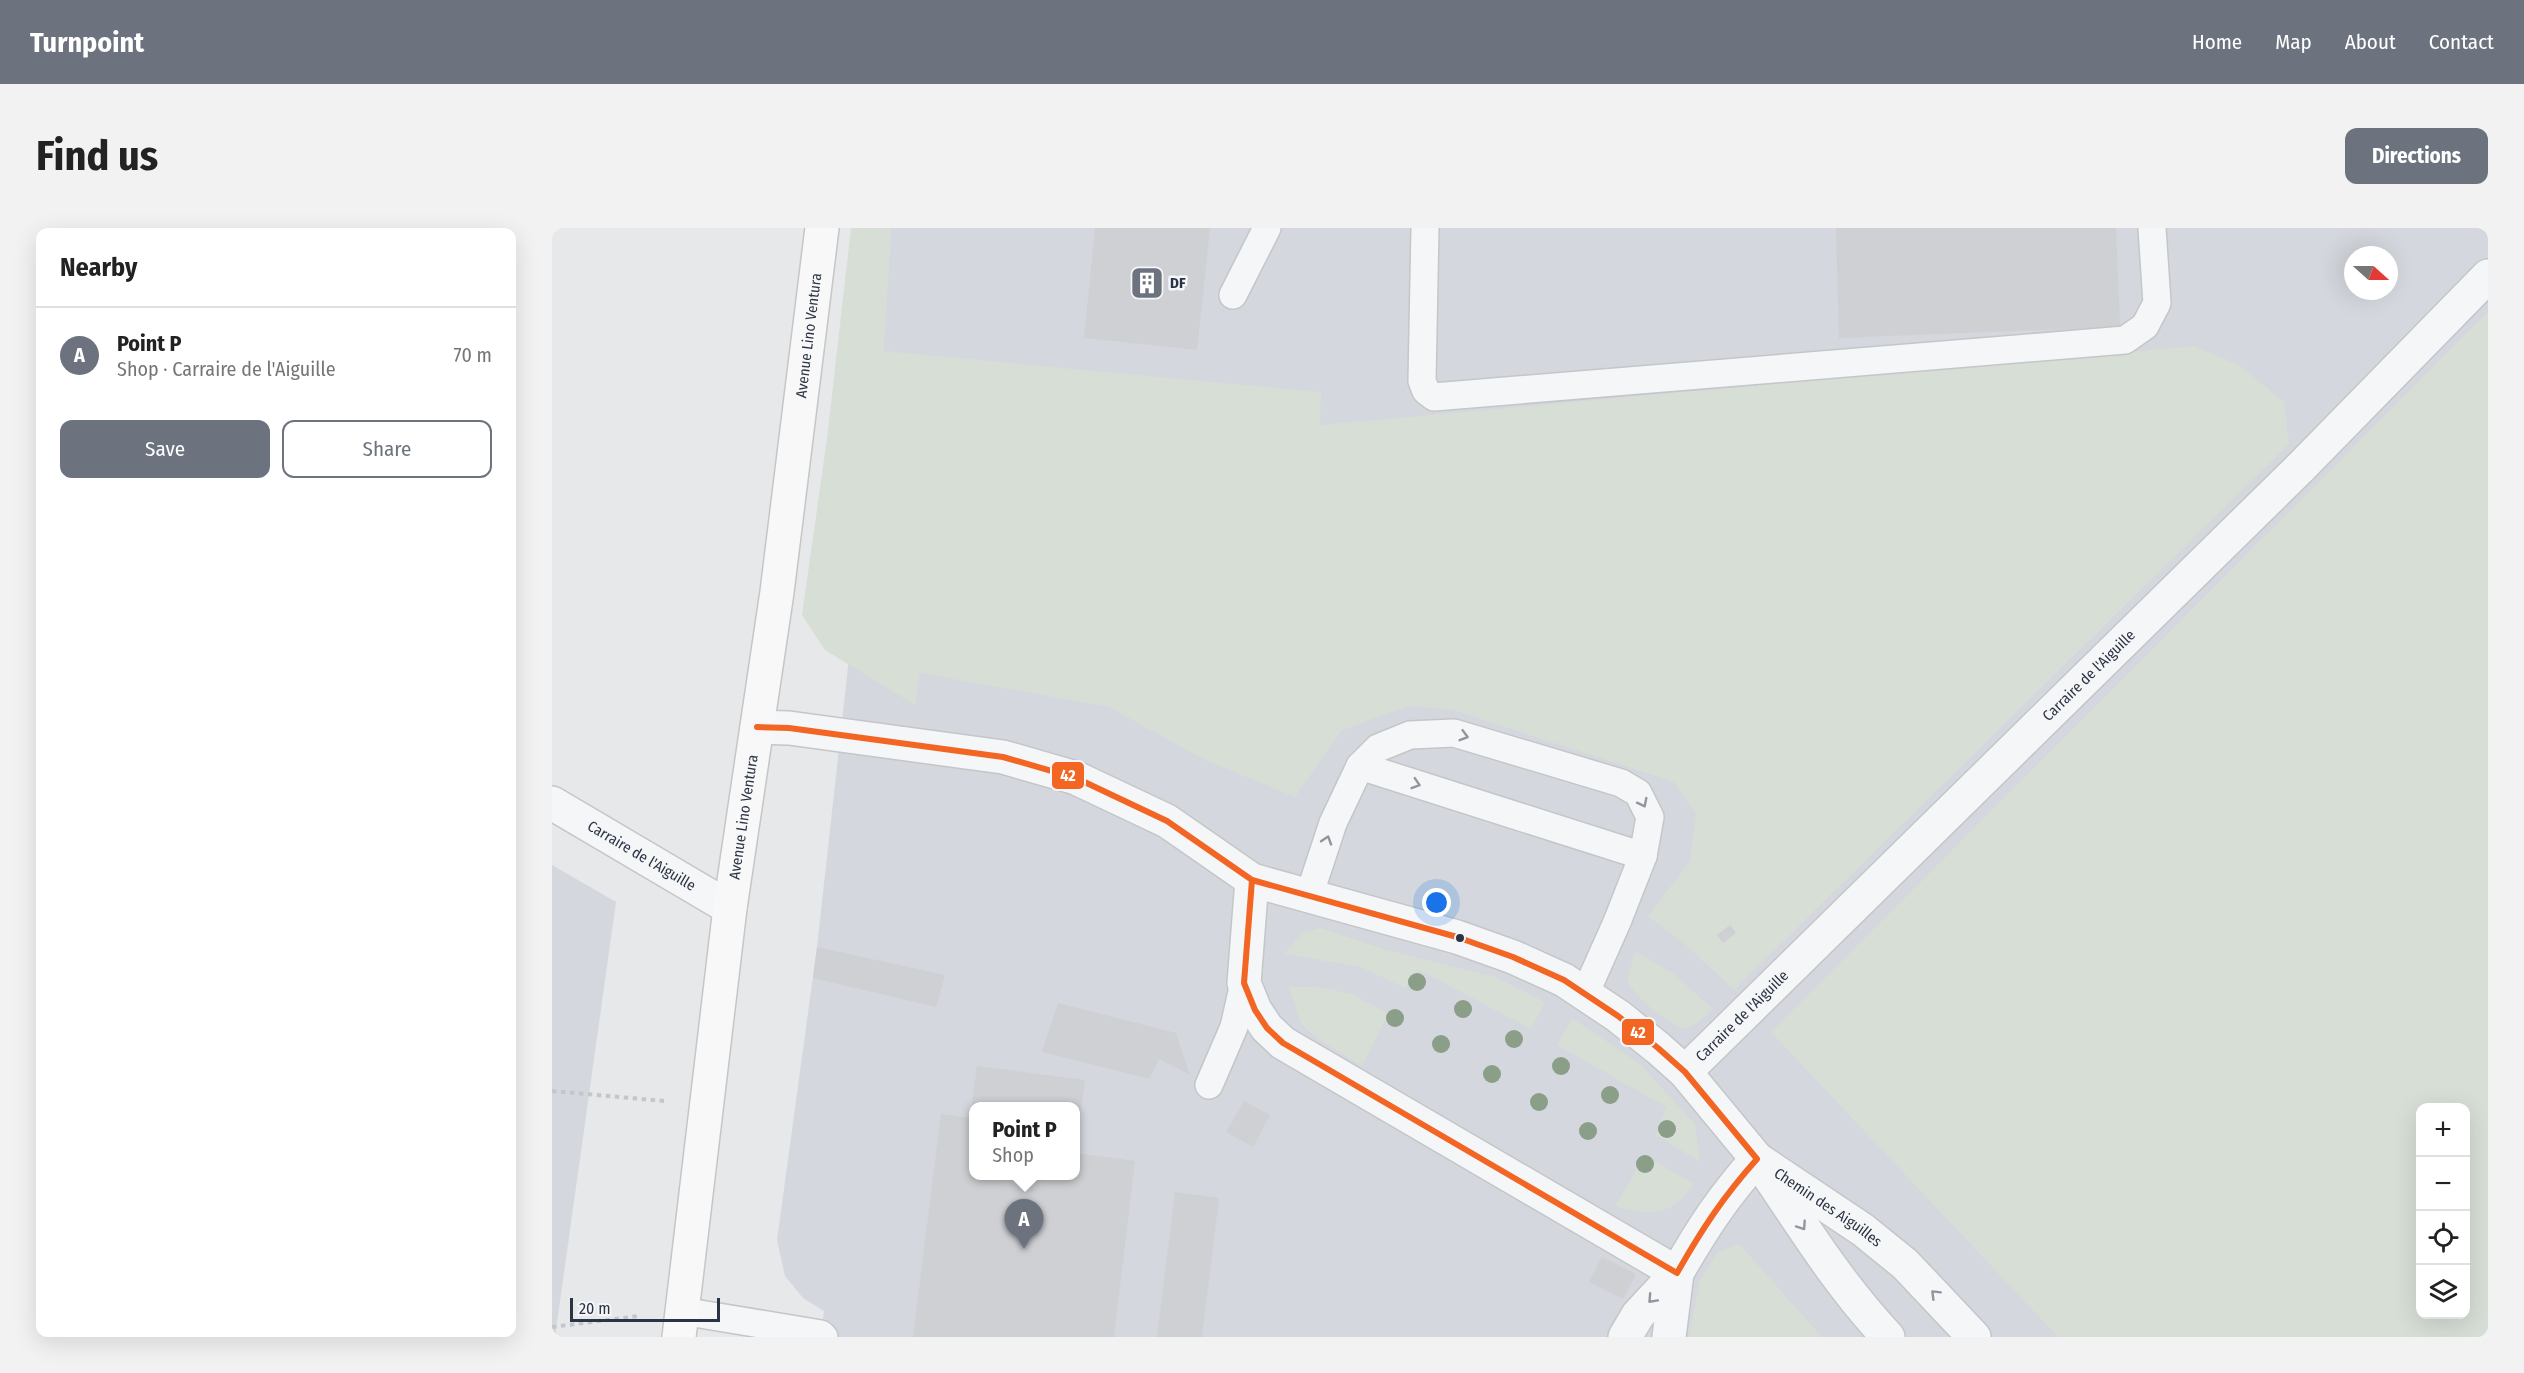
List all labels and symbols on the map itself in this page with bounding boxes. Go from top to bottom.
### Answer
north arrow [2344,246,2398,300]
building icon: DF [1129,265,1165,301]
street label: Avenue Lino Ventura [792,272,825,399]
place label: DF [1170,274,1186,292]
street label: Carraire de l'Aiguille [2039,626,2139,725]
one-way arrow [1459,728,1469,741]
street label: Avenue Lino Ventura [725,753,762,881]
line badge: 42 [1051,761,1085,790]
text: 42 [1060,766,1076,785]
one-way arrow [1410,777,1421,789]
one-way arrow [1635,797,1647,808]
street label: Carraire de l'Aiguille [584,817,699,895]
one-way arrow [1320,835,1333,846]
your location [1422,888,1451,917]
unlabelled marker [1454,932,1466,944]
street label: Carraire de l'Aiguille [1692,967,1792,1065]
line badge: 42 [1621,1018,1655,1046]
text: 42 [1630,1023,1646,1042]
street label: Chemin des Aiguilles [1771,1164,1886,1251]
pin: A [1004,1200,1044,1249]
one-way arrow [1794,1219,1805,1230]
one-way arrow [1931,1290,1942,1301]
one-way arrow [1649,1292,1660,1303]
scale bar [570,1295,720,1322]

